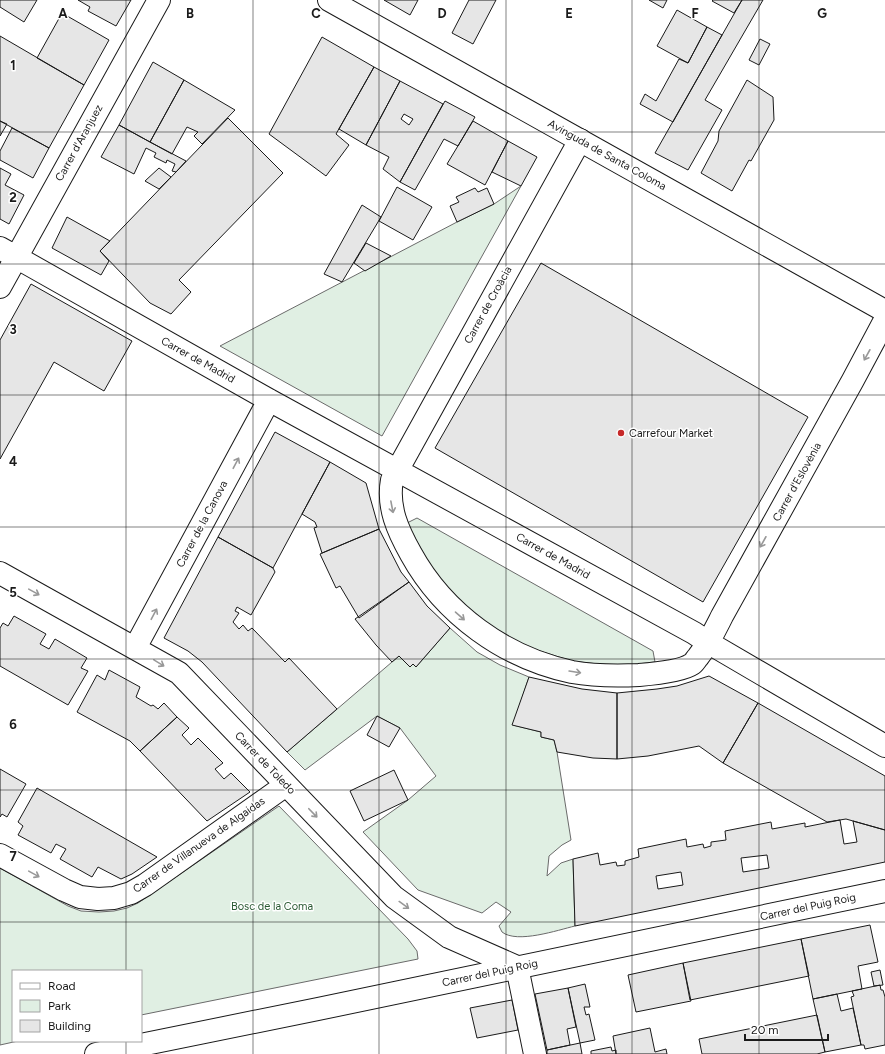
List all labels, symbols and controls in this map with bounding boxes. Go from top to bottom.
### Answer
text: A [58,6,68,21]
text: B [186,6,194,21]
text: C [311,6,321,21]
text: D [437,6,447,21]
text: E [565,6,573,21]
text: F [691,6,699,21]
text: G [817,6,827,21]
text: 1 [10,58,16,73]
street label: Carrer d'Aranjuez [53,102,105,184]
street label: Avinguda de Santa Coloma [546,117,668,193]
text: 2 [9,190,17,205]
street label: Carrer de Croàcia [461,264,515,346]
text: 3 [9,322,17,337]
street label: Carrer de Madrid [159,334,237,386]
one-way arrow [863,348,871,360]
place label: Carrefour Market [629,427,713,440]
marker: Carrefour Market [616,428,626,438]
street label: Carrer d'Eslovènia [770,440,824,524]
text: 4 [9,454,17,469]
one-way arrow [232,457,240,469]
street label: Carrer de la Canova [174,478,230,570]
one-way arrow [388,501,396,514]
street label: Carrer de Madrid [514,530,592,582]
one-way arrow [759,536,767,548]
text: 5 [9,585,17,600]
one-way arrow [28,588,40,596]
one-way arrow [150,608,158,620]
one-way arrow [455,611,465,620]
one-way arrow [153,659,165,667]
one-way arrow [568,668,581,676]
text: 6 [9,717,17,732]
street label: Carrer de Toledo [232,729,298,797]
street label: Carrer de Villanueva de Algaidas [131,794,267,896]
one-way arrow [308,808,318,818]
text: 7 [9,849,17,864]
one-way arrow [28,870,40,878]
street label: Carrer del Puig Roig [759,891,857,923]
park label: Bosc de la Coma [231,900,313,913]
one-way arrow [399,901,410,909]
street label: Carrer del Puig Roig [441,957,539,989]
legend [12,970,142,1042]
text: Road [48,979,76,993]
text: Park [48,999,71,1013]
scale bar [745,1016,828,1042]
text: Building [48,1019,91,1033]
text: 20 m [751,1023,779,1037]

